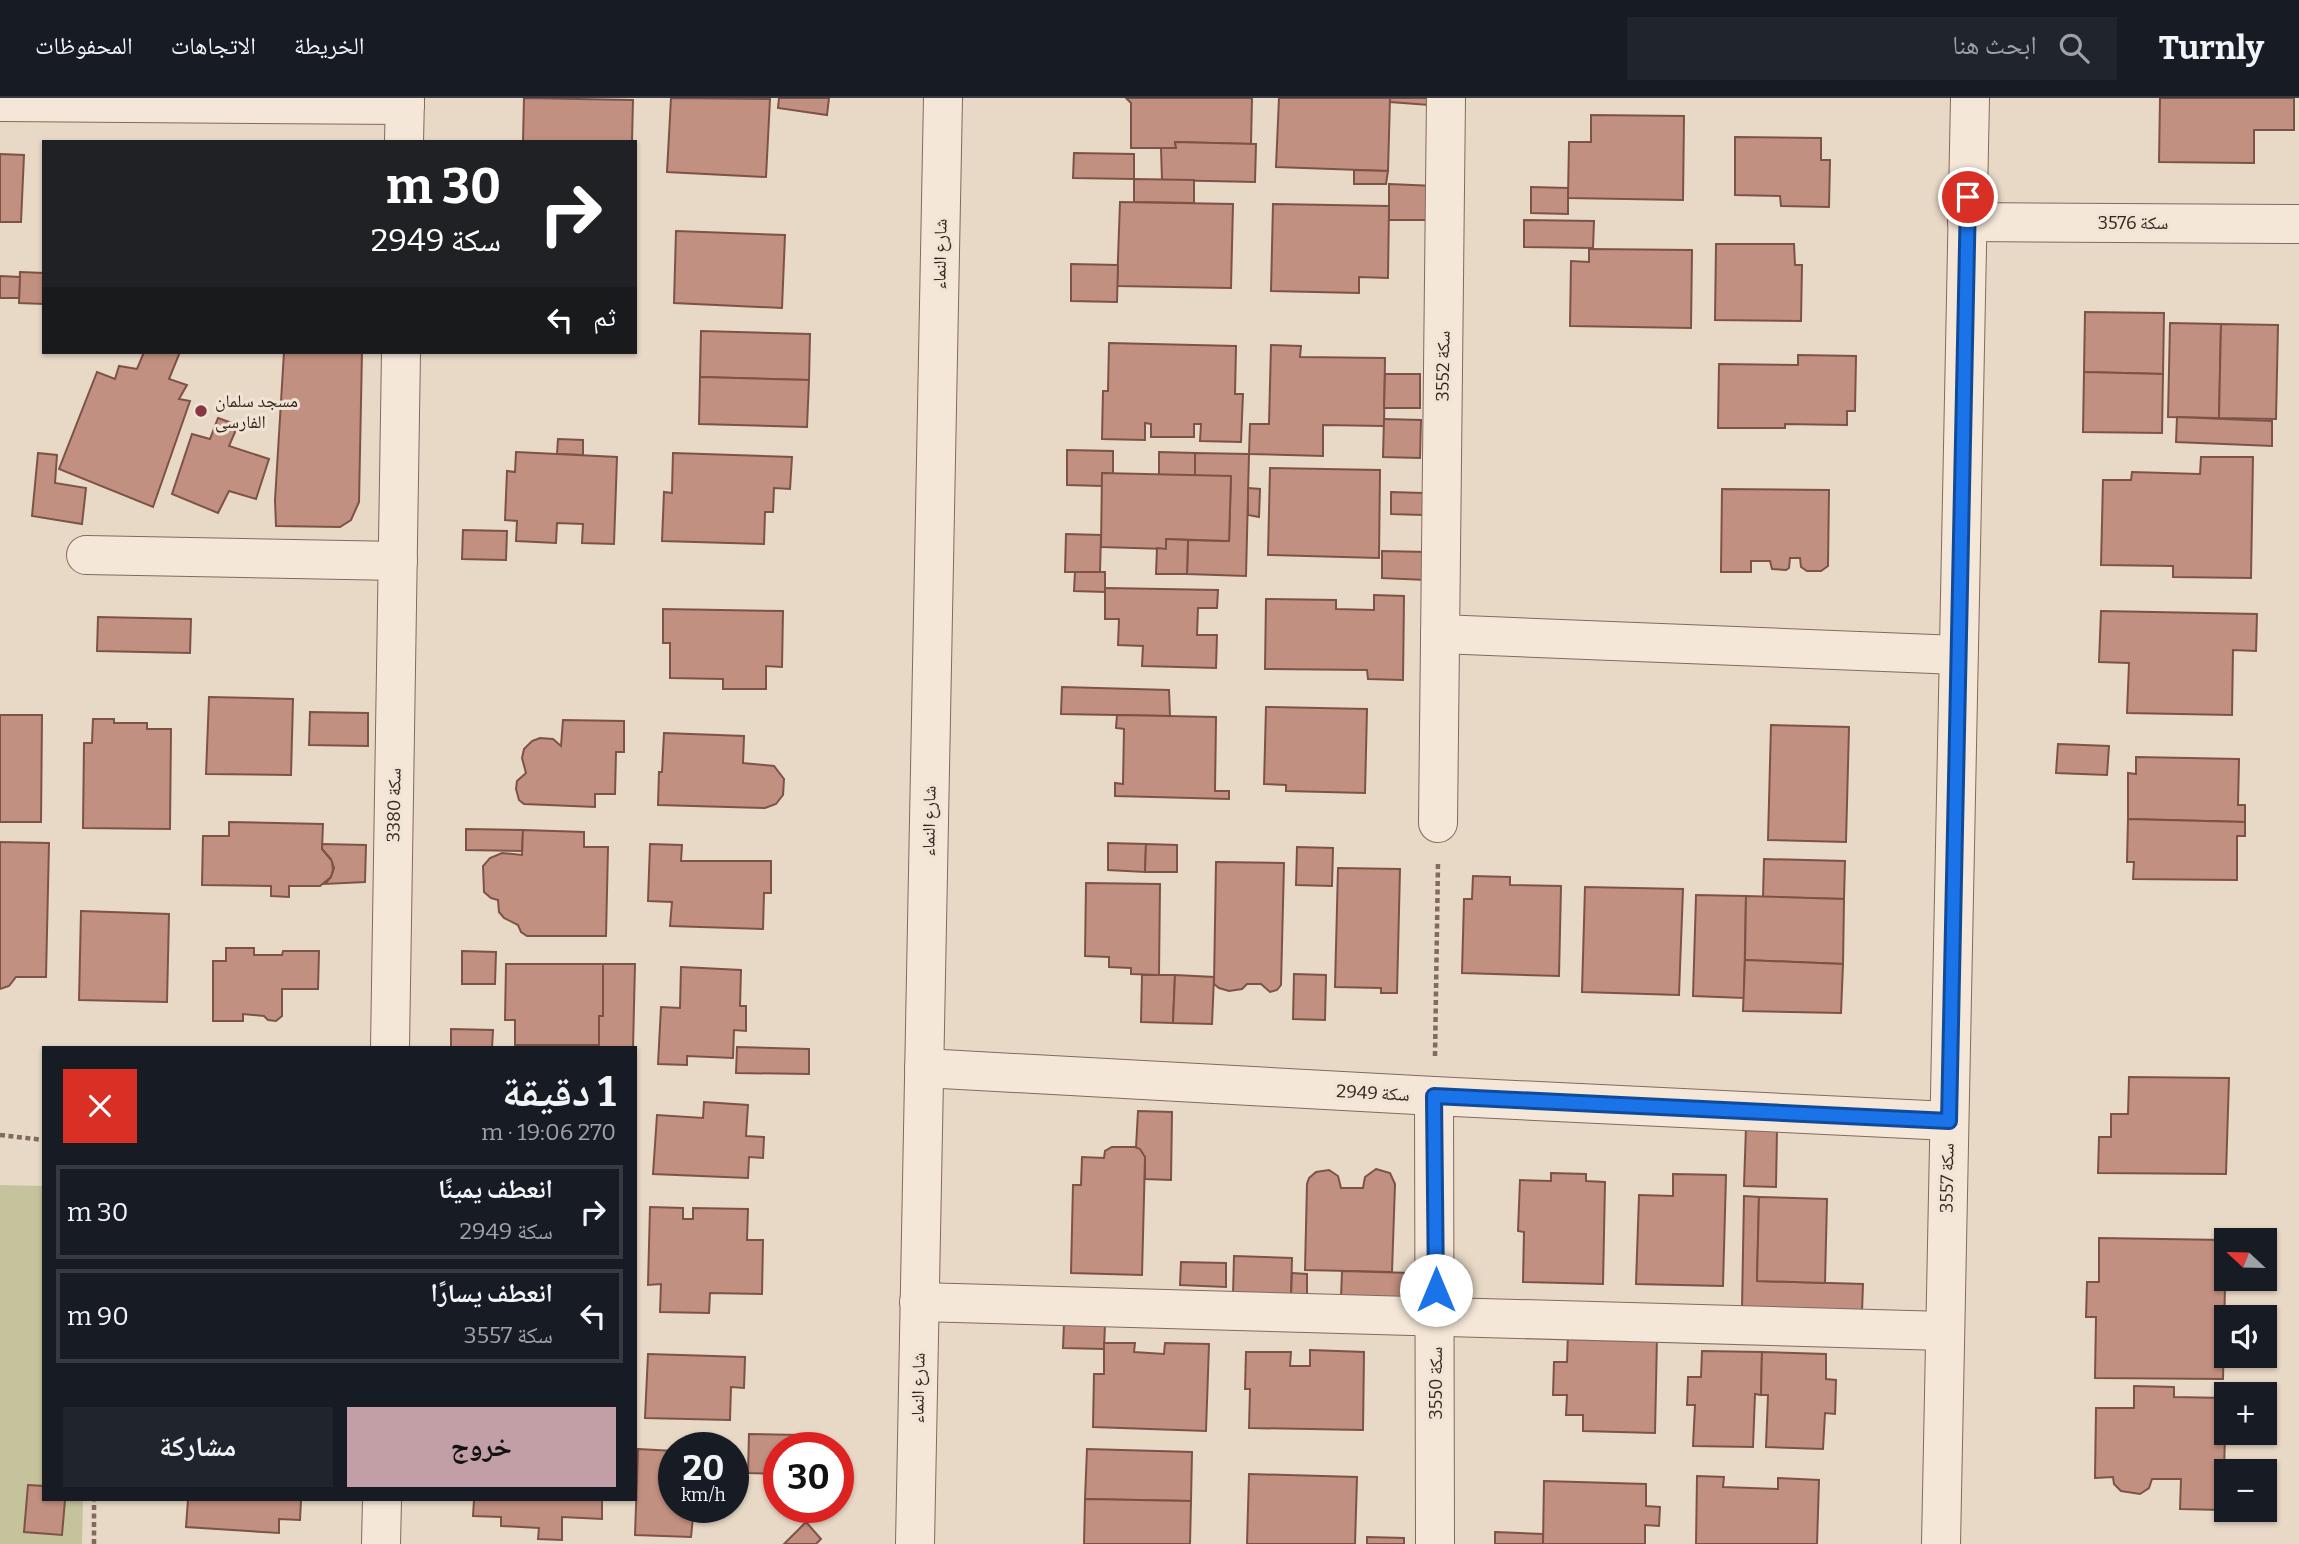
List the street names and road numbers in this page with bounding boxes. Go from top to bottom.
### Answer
street label: سكة 3576 [2098,212,2168,234]
street label: شارع النماء [928,218,952,290]
street label: سكة 3552 [1431,330,1455,402]
street label: سكة 3380 [382,768,406,842]
street label: شارع النماء [917,785,941,857]
street label: سكة 2949 [1336,1080,1410,1106]
street label: سكة 3557 [1935,1143,1959,1213]
street label: سكة 3550 [1425,1347,1447,1419]
street label: شارع النماء [906,1352,930,1424]

